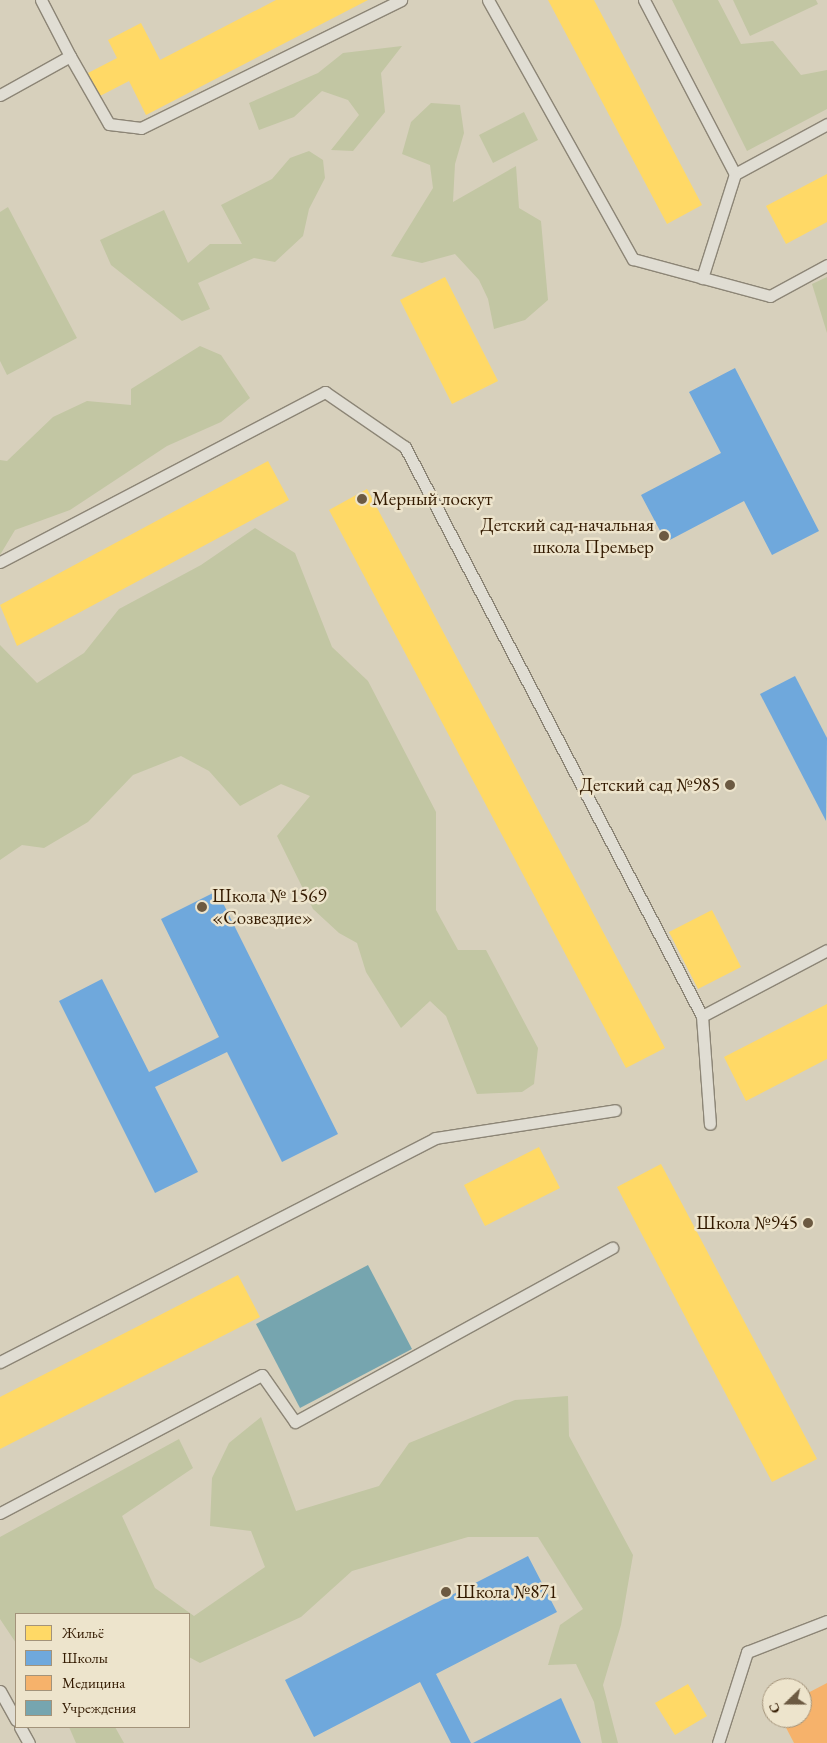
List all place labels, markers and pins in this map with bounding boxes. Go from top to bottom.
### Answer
place label: Мерный лоскут [372,488,493,510]
marker: Мерный лоскут [356,493,368,505]
place label: Детский сад-начальная школа Премьер [480,514,654,558]
marker: Детский сад-начальная школа Премьер [658,530,670,542]
place label: Детский сад №985 [580,774,720,796]
marker: Детский сад №985 [724,779,736,791]
place label: Школа № 1569 «Созвездие» [212,885,327,929]
marker: Школа № 1569 «Созвездие» [196,901,208,913]
place label: Школа №945 [696,1212,798,1234]
marker: Школа №945 [802,1217,814,1229]
place label: Школа №871 [456,1581,558,1603]
marker: Школа №871 [440,1586,452,1598]

